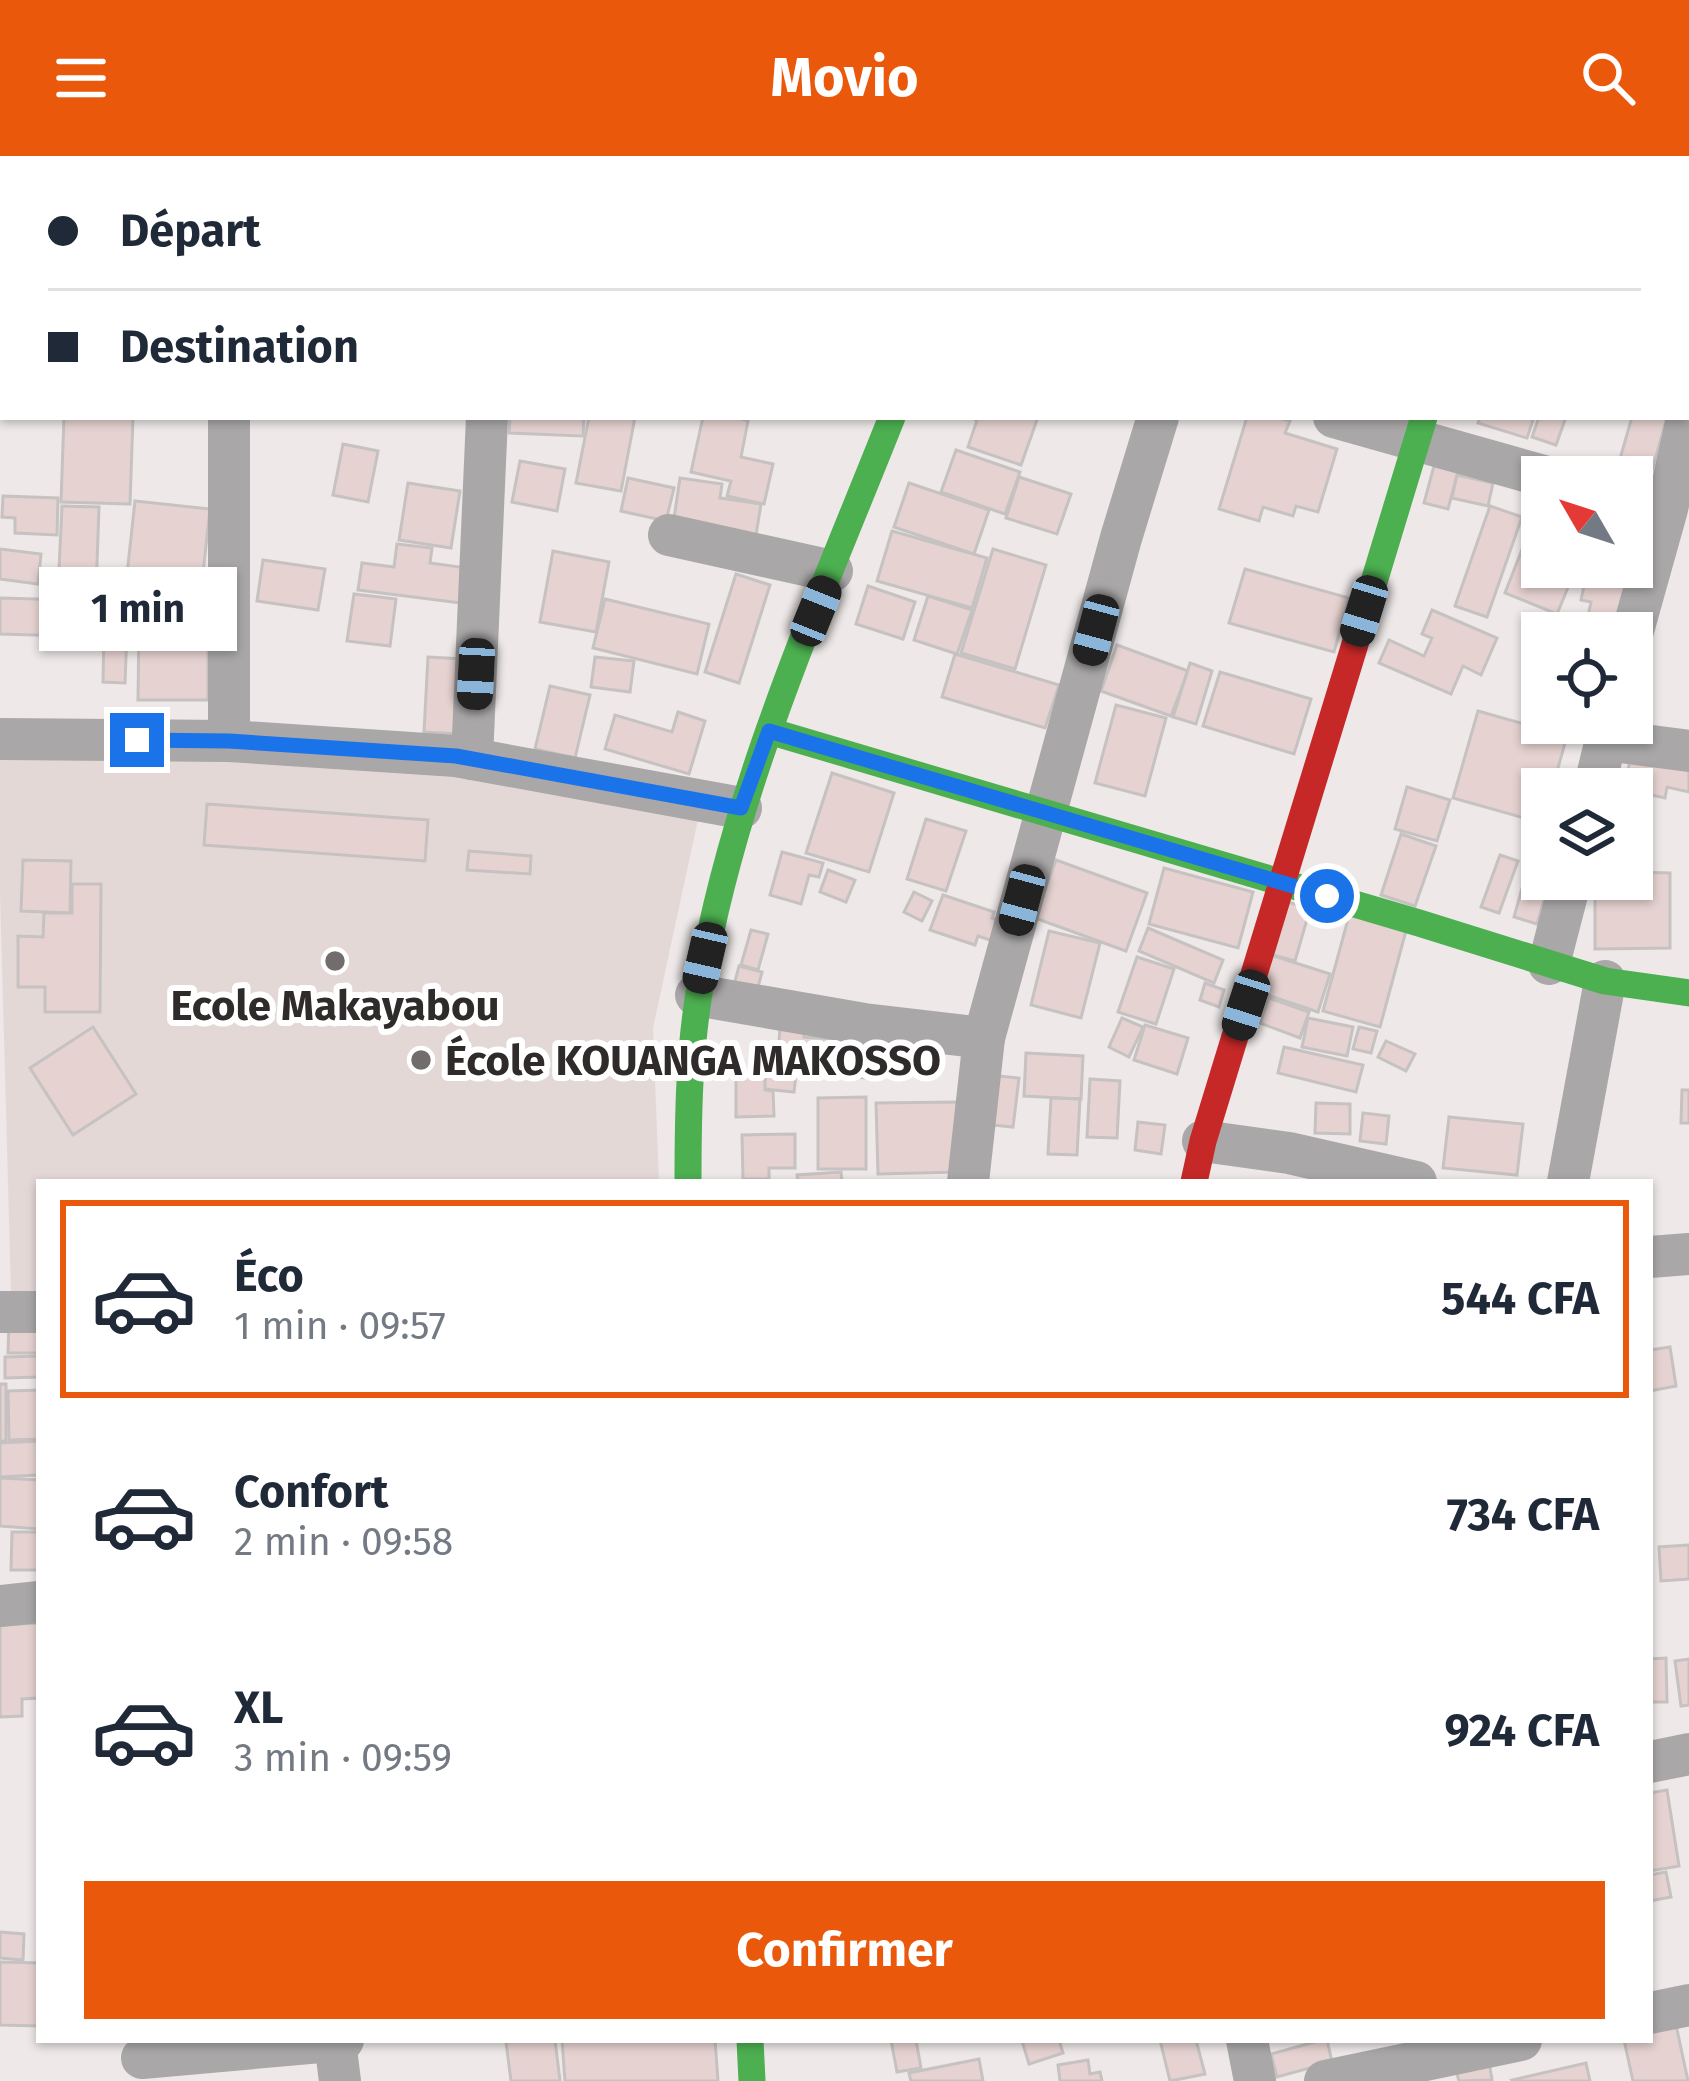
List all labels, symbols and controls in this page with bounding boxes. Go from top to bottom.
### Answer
icon: menu [48,45,114,111]
icon: search [1575,45,1641,111]
text: Movio [770,46,919,110]
text: Départ [120,204,261,258]
text: Destination [120,320,359,374]
north arrow [1521,456,1653,588]
map controls [1521,456,1653,900]
callout: 1 min [38,566,236,650]
car [786,571,846,651]
car [1336,571,1392,651]
text: 1 min [91,586,185,632]
car [1069,591,1123,669]
button: locate [1521,612,1653,744]
car [456,637,496,711]
route end [110,713,164,767]
button: layers [1521,768,1653,900]
car [995,861,1049,939]
route start [1300,869,1354,923]
car [679,919,731,997]
marker: Ecole Makayabou [322,948,348,974]
car [1218,965,1274,1045]
place label: Ecole Makayabou [171,981,499,1031]
place label: École KOUANGA MAKOSSO [445,1034,941,1086]
marker: École KOUANGA MAKOSSO [408,1047,434,1073]
icon: car [90,1245,198,1353]
text: Éco [234,1249,304,1303]
text: 544 CFA [1441,1272,1599,1326]
text: 1 min · 09:57 [234,1303,446,1349]
icon: car [90,1461,198,1569]
text: Confort [234,1465,389,1519]
text: 734 CFA [1447,1488,1599,1542]
text: 2 min · 09:58 [234,1519,453,1565]
icon: car [90,1677,198,1785]
text: XL [234,1681,283,1735]
text: 924 CFA [1445,1704,1599,1758]
text: 3 min · 09:59 [234,1735,452,1781]
button: Confirmer [84,1881,1605,2019]

